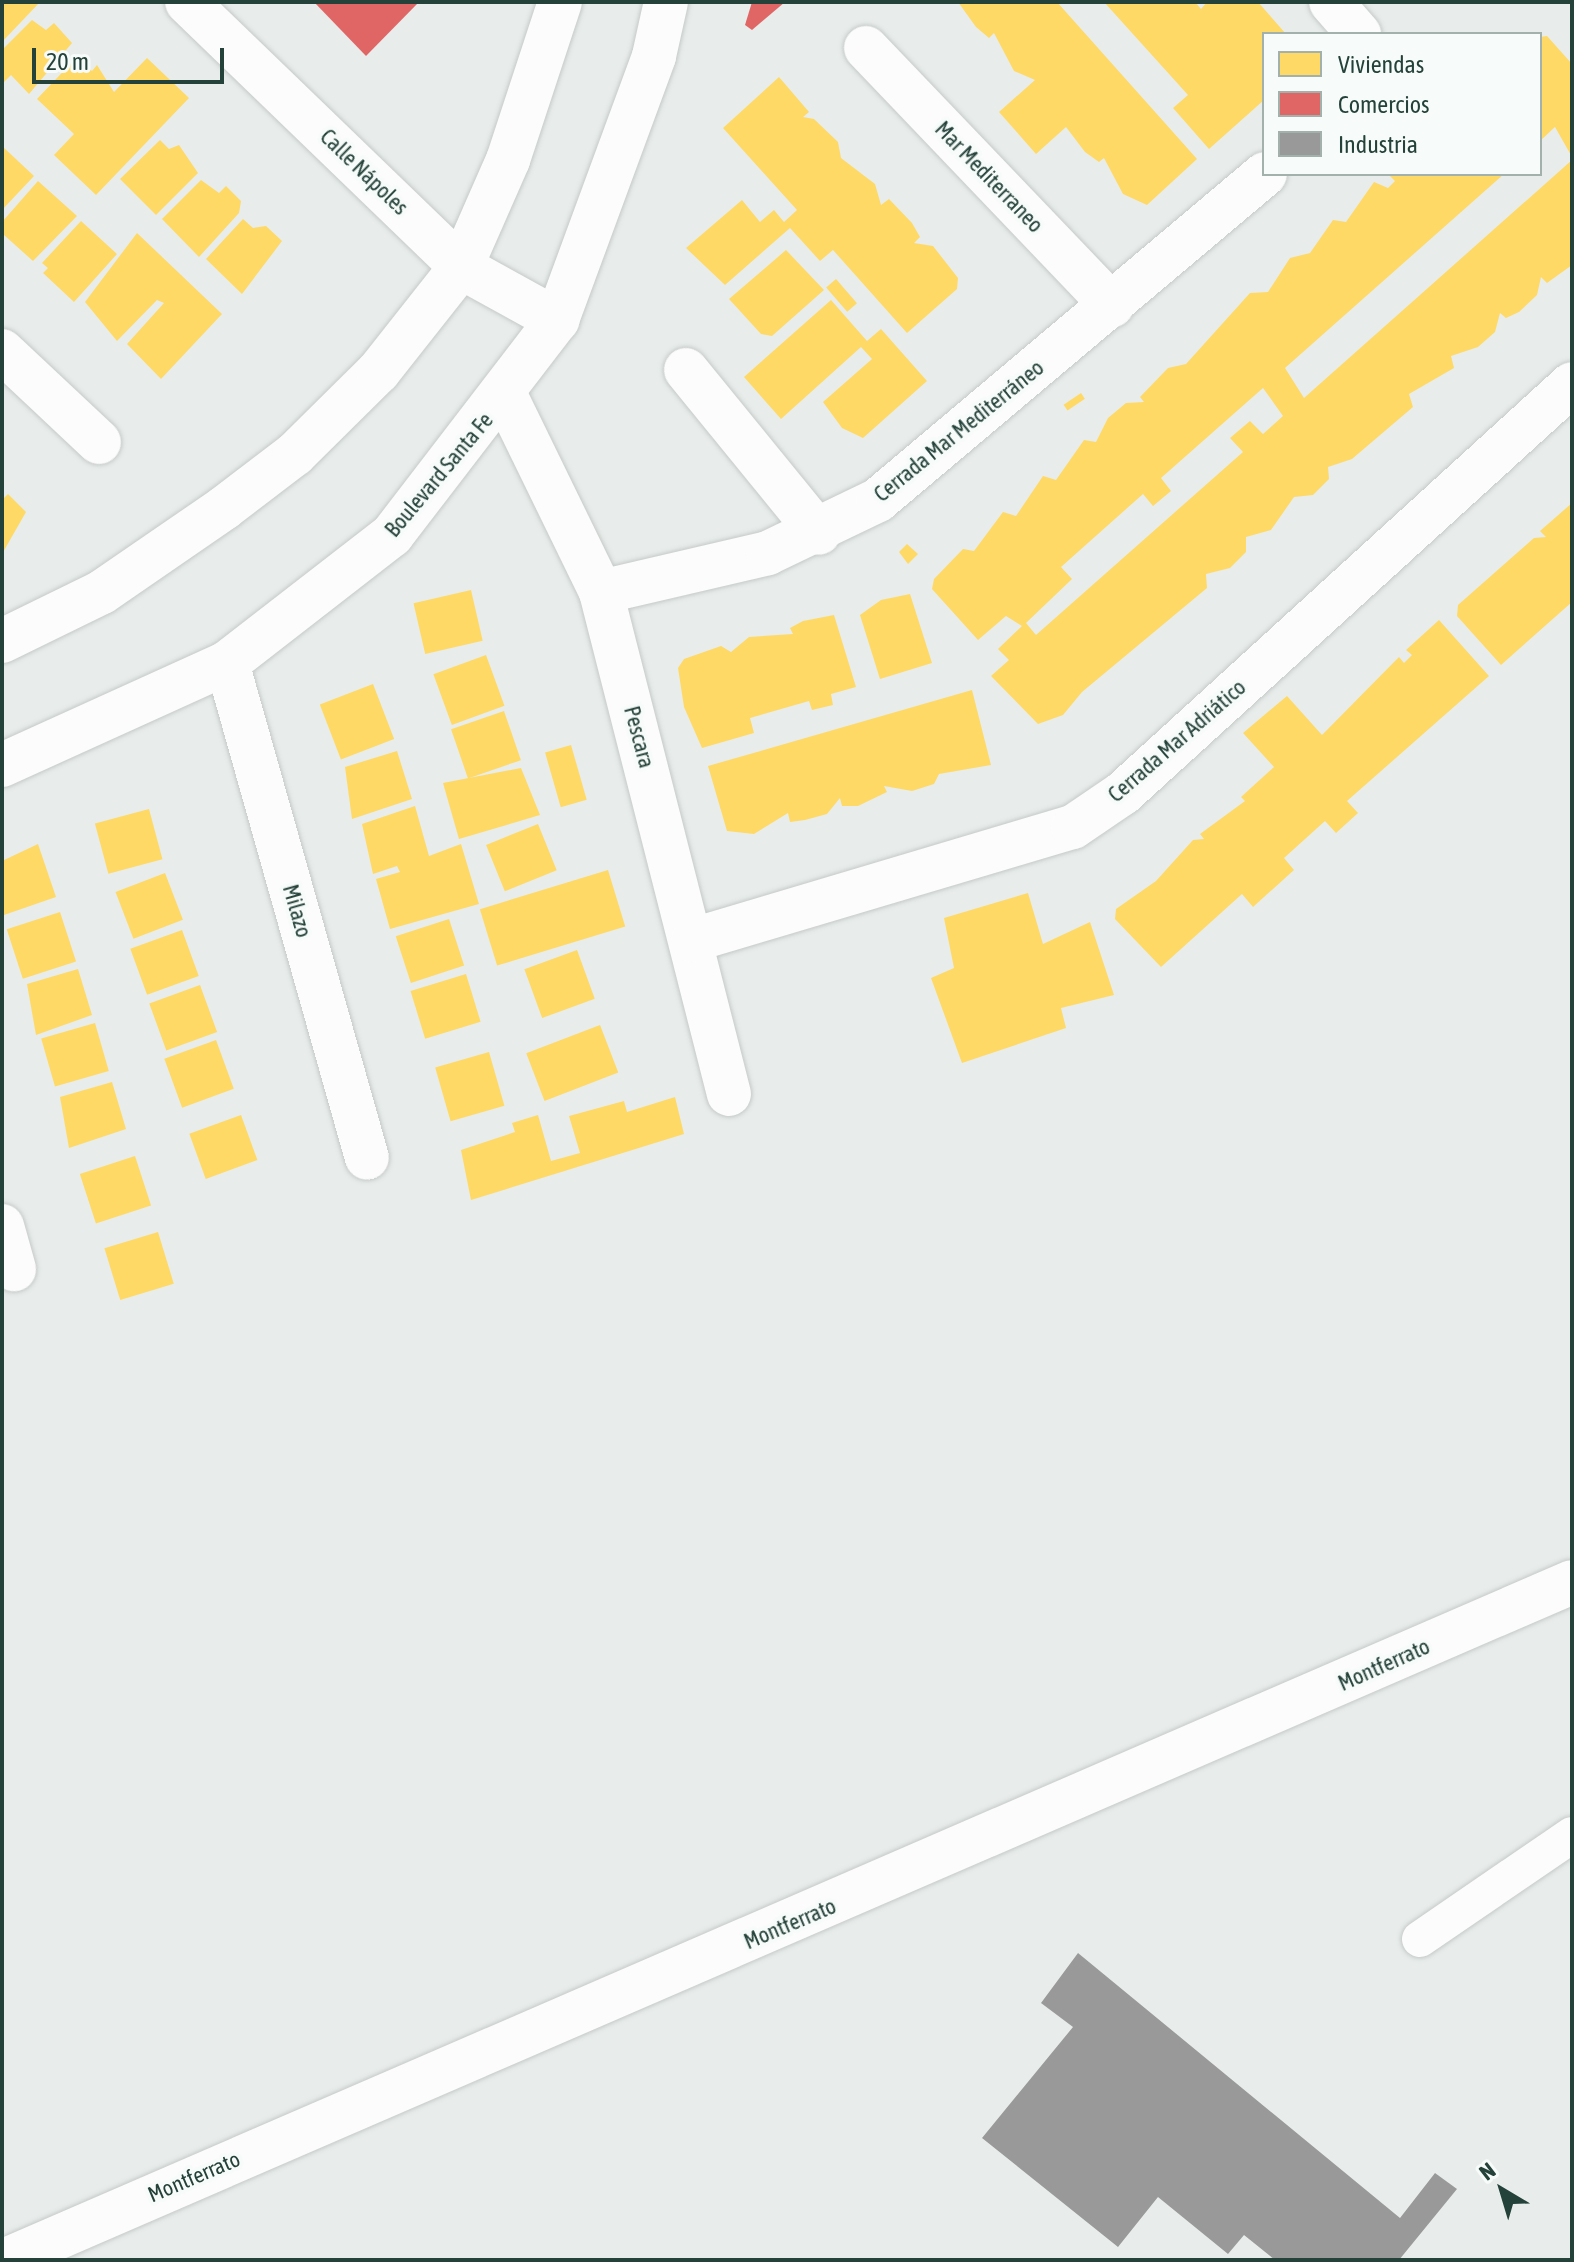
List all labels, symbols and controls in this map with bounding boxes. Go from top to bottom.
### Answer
scale bar [36,32,228,82]
legend [1262,32,1542,176]
text: 20 m [46,48,89,75]
text: Viviendas [1338,51,1424,78]
text: Comercios [1338,91,1430,118]
street label: Mar Mediterraneo [929,116,1049,238]
street label: Calle Nápoles [315,124,413,220]
text: Industria [1338,131,1418,158]
street label: Cerrada Mar Mediterráneo [869,354,1049,508]
street label: Boulevard Santa Fe [379,408,499,542]
street label: Cerrada Mar Adriático [1103,674,1251,808]
street label: Pescara [618,703,660,771]
street label: Milazo [277,881,317,941]
street label: Montferrato [1334,1633,1434,1697]
street label: Montferrato [740,1893,840,1955]
street label: Montferrato [144,2146,244,2208]
north arrow [1462,2150,1542,2230]
text: N [1474,2157,1500,2185]

